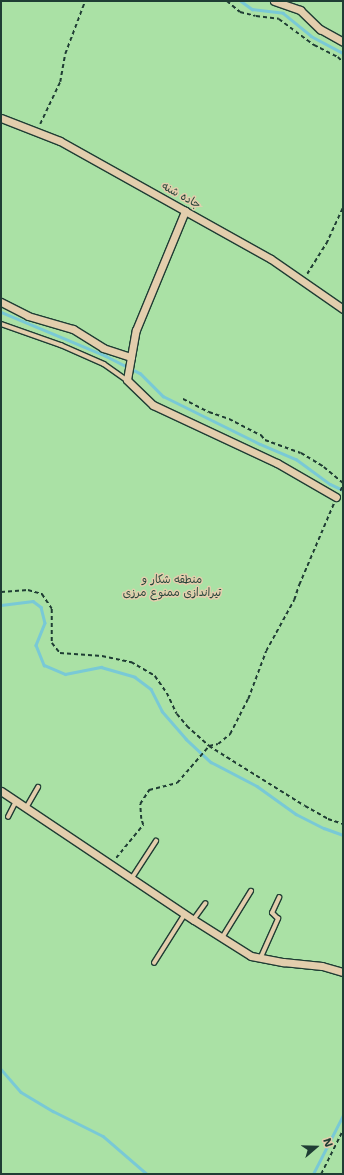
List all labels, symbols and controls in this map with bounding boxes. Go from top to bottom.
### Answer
street label: جاده شنه [159,180,203,212]
park label: منطقه شکار و تیراندازی ممنوع مرزی [123,574,221,600]
north arrow [296,1127,336,1167]
text: N [319,1136,336,1149]

